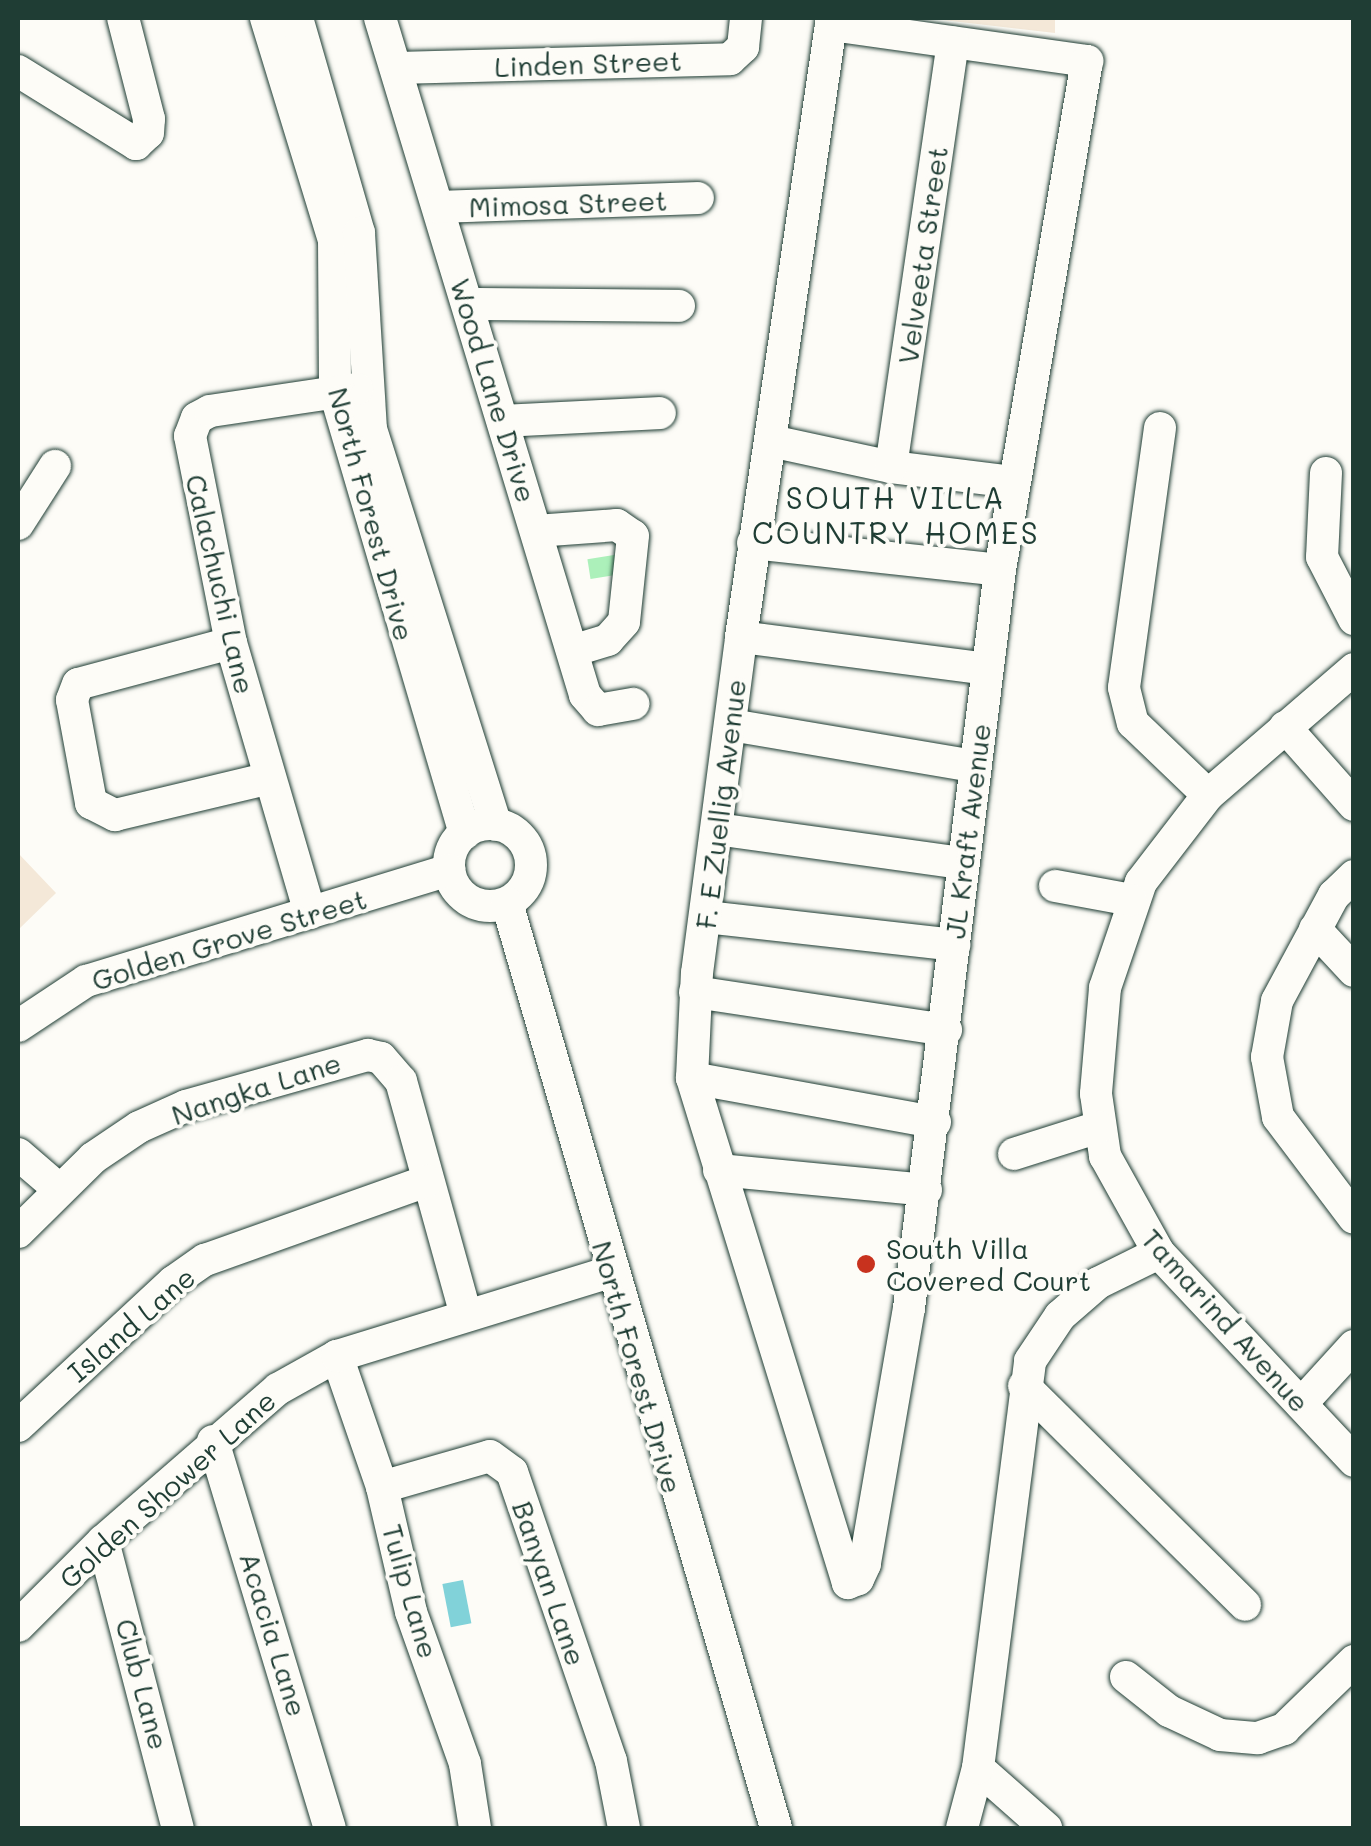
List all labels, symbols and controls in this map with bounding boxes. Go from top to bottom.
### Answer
street label: Linden Street [494,43,682,83]
street label: Velveeta Street [890,144,954,366]
street label: Mimosa Street [468,183,668,223]
street label: Wood Lane Drive [444,274,544,506]
street label: North Forest Drive [322,384,422,644]
street label: Calachuchi Lane [179,471,263,697]
district label: SOUTH VILLA COUNTRY HOMES [752,479,1040,550]
street label: F. E Zuellig Avenue [688,677,752,931]
street label: JL Kraft Avenue [937,721,997,941]
street label: Golden Grove Street [88,881,370,997]
street label: Nangka Lane [167,1045,345,1131]
street label: Tamarind Avenue [1135,1222,1317,1418]
place label: South Villa Covered Court [886,1231,1091,1297]
street label: North Forest Drive [586,1237,690,1497]
marker: South Villa Covered Court [855,1253,877,1275]
street label: Island Lane [61,1260,201,1388]
street label: Golden Shower Lane [52,1383,282,1595]
street label: Banyan Lane [506,1496,594,1670]
street label: Tulip Lane [376,1520,446,1662]
street label: Acacia Lane [233,1548,315,1720]
street label: Club Lane [109,1615,177,1753]

